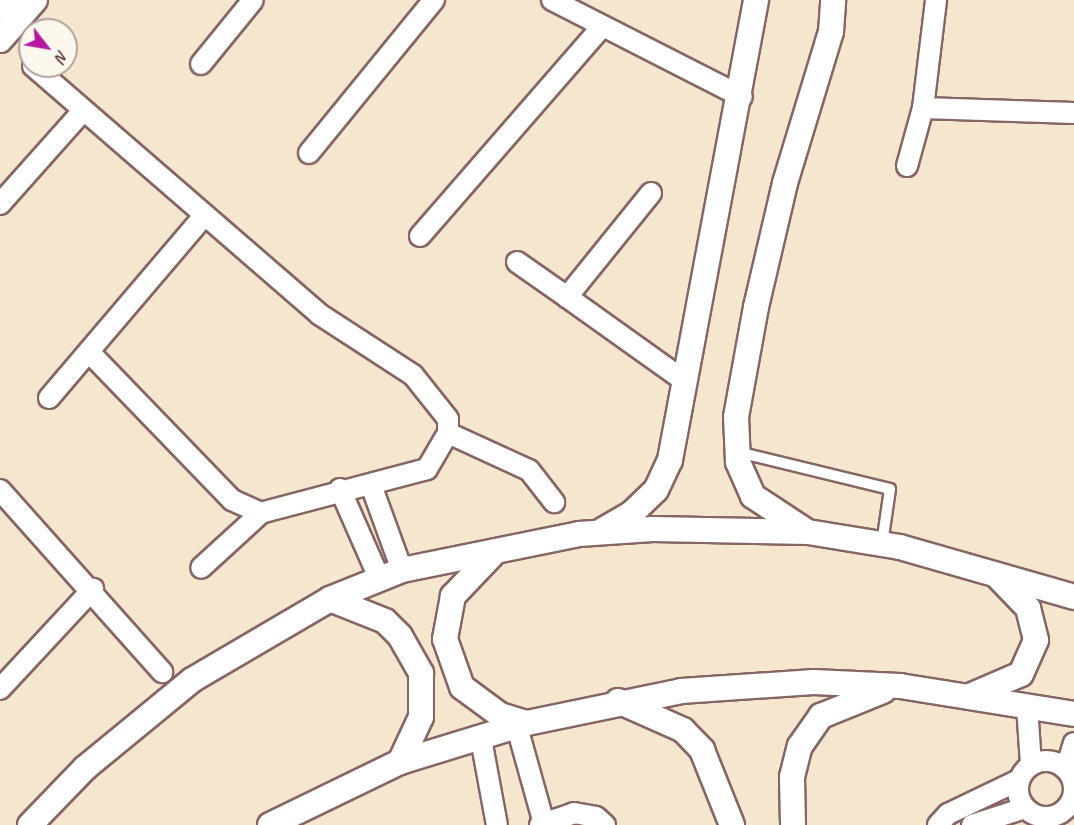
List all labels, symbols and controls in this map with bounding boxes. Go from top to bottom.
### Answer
north arrow [18,18,78,78]
text: N [51,47,73,66]

